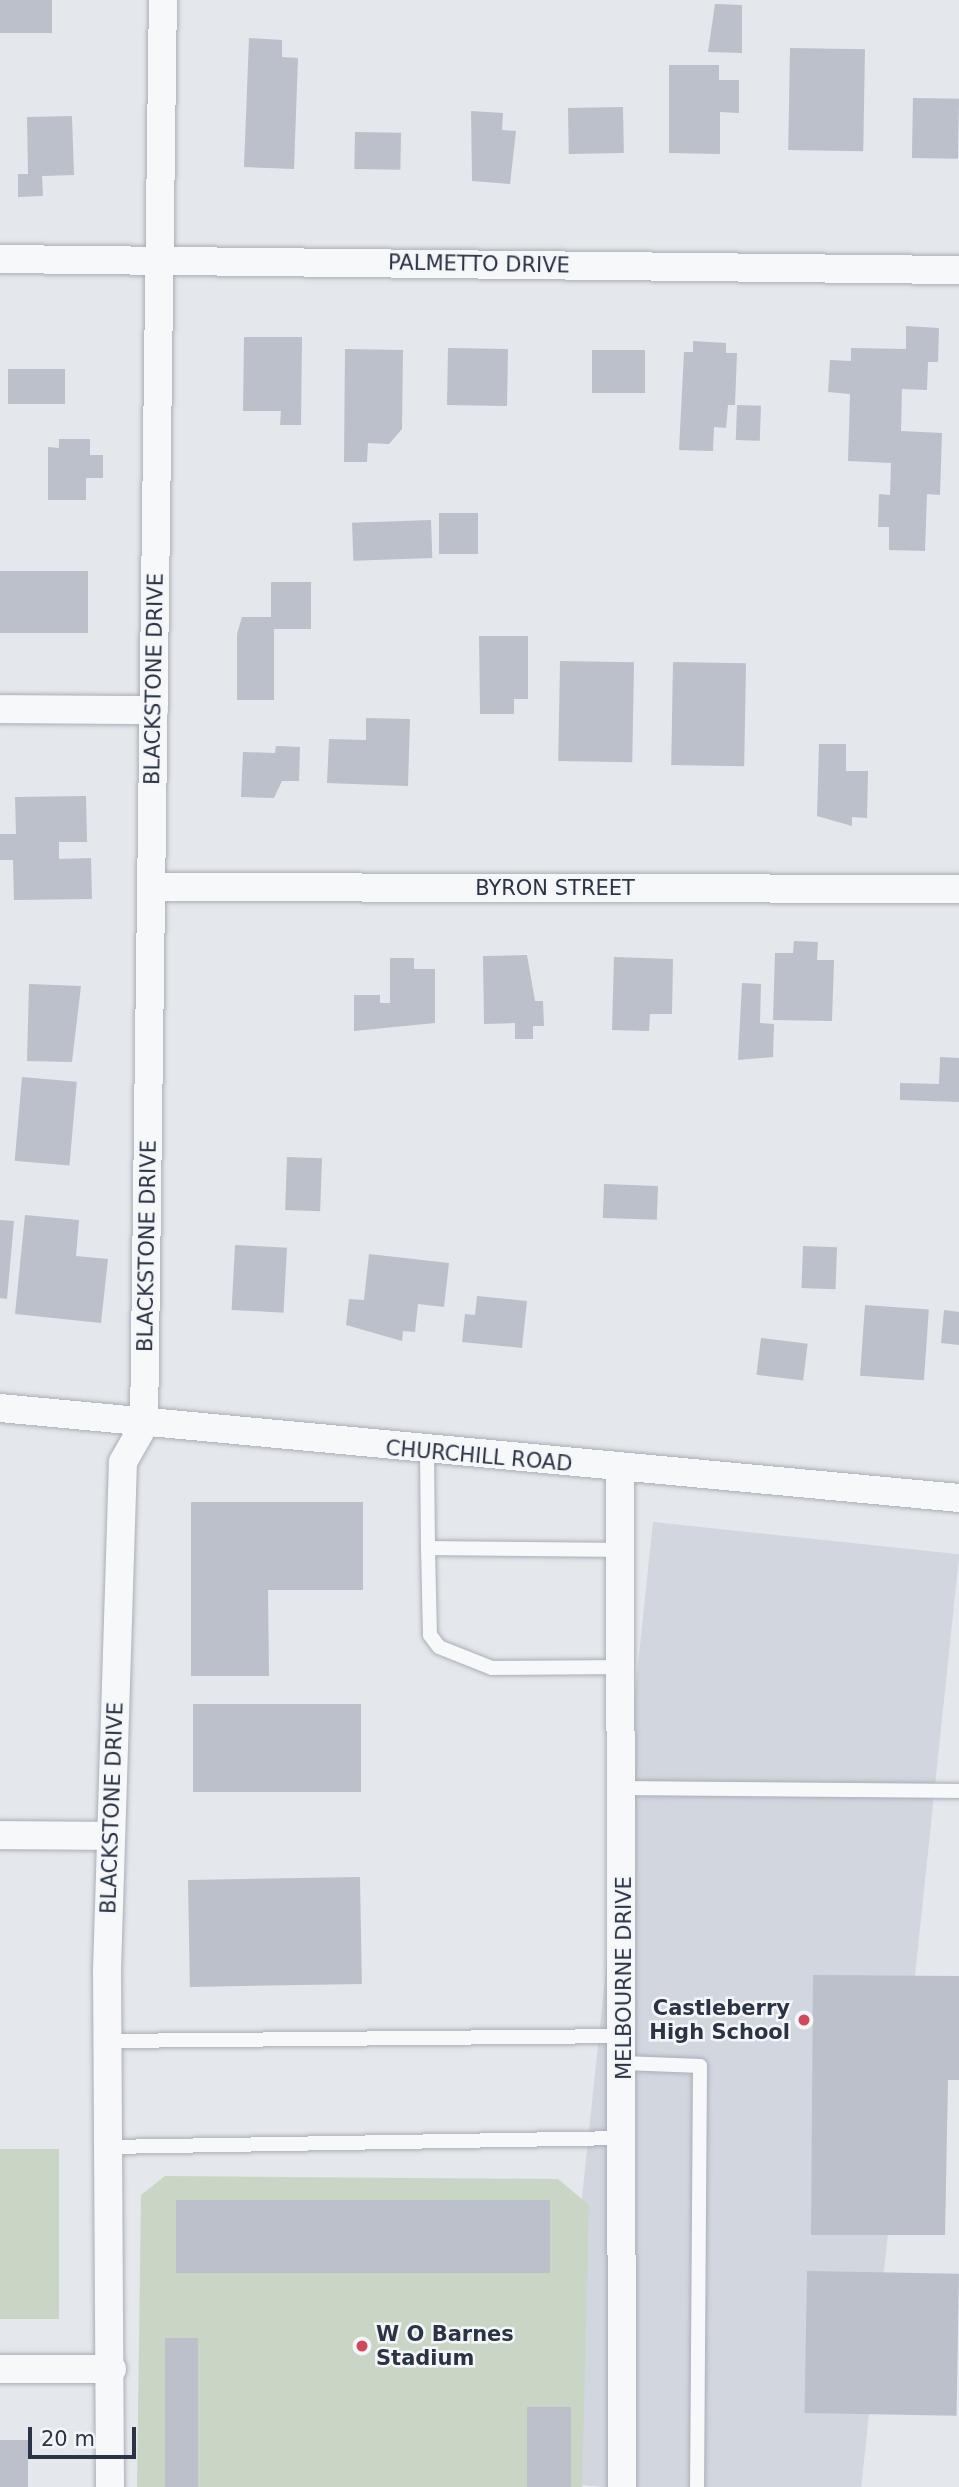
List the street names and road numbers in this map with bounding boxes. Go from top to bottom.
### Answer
street label: PALMETTO DRIVE [388,250,570,278]
street label: BLACKSTONE DRIVE [140,573,168,785]
street label: BYRON STREET [475,875,635,901]
street label: BLACKSTONE DRIVE [133,1140,161,1352]
street label: CHURCHILL ROAD [385,1435,573,1477]
street label: BLACKSTONE DRIVE [96,1702,128,1914]
street label: MELBOURNE DRIVE [611,1876,637,2080]

